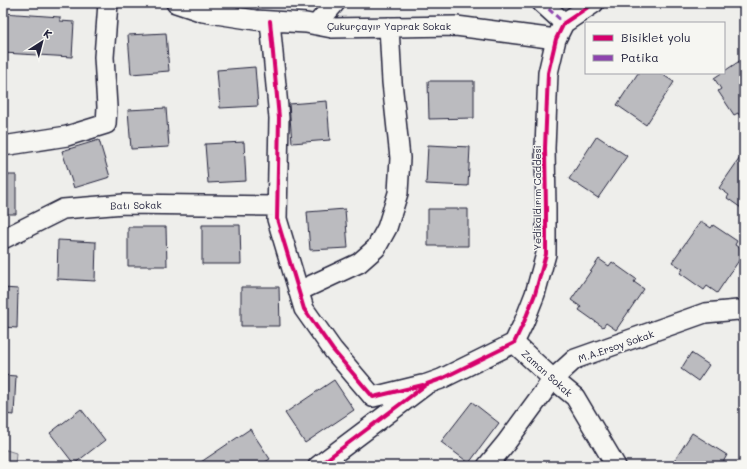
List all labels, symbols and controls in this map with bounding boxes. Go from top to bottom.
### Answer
street label: Çukurçayır Yaprak Sokak [327,19,451,33]
north arrow [22,22,62,62]
legend [585,22,725,74]
text: K [41,25,56,42]
text: Bisiklet yolu [621,29,691,45]
text: Patika [621,49,659,65]
street label: Yedikaldırım Caddesi [530,145,544,251]
street label: Batı Sokak [110,198,162,212]
street label: M.A.Ersoy Sokak [576,326,656,366]
street label: Zaman Sokak [518,346,576,400]

